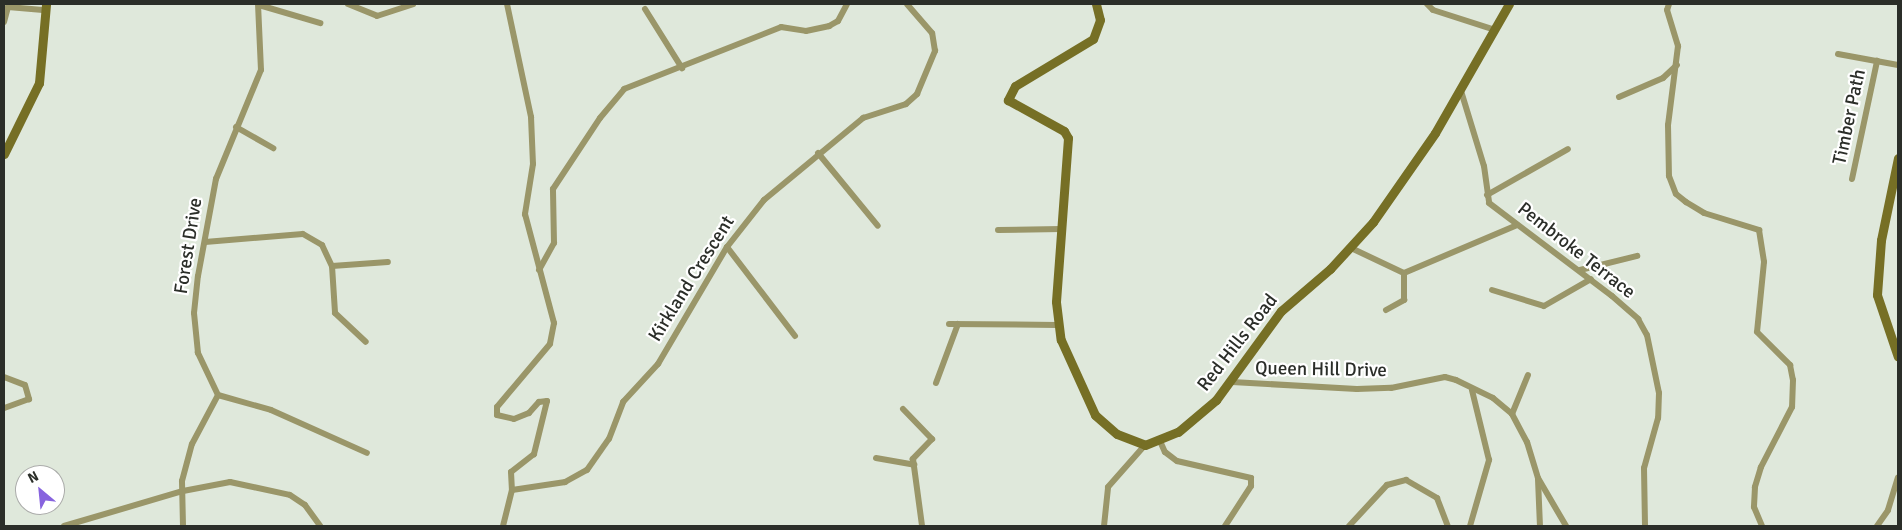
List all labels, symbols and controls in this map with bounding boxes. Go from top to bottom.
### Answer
street label: Timber Path [1829,67,1871,167]
street label: Forest Drive [170,196,208,296]
street label: Pembroke Terrace [1513,198,1639,304]
street label: Kirkland Crescent [644,212,740,346]
street label: Red Hills Road [1193,290,1283,396]
street label: Queen Hill Drive [1255,357,1387,383]
north arrow [15,465,65,515]
text: N [25,467,41,487]

